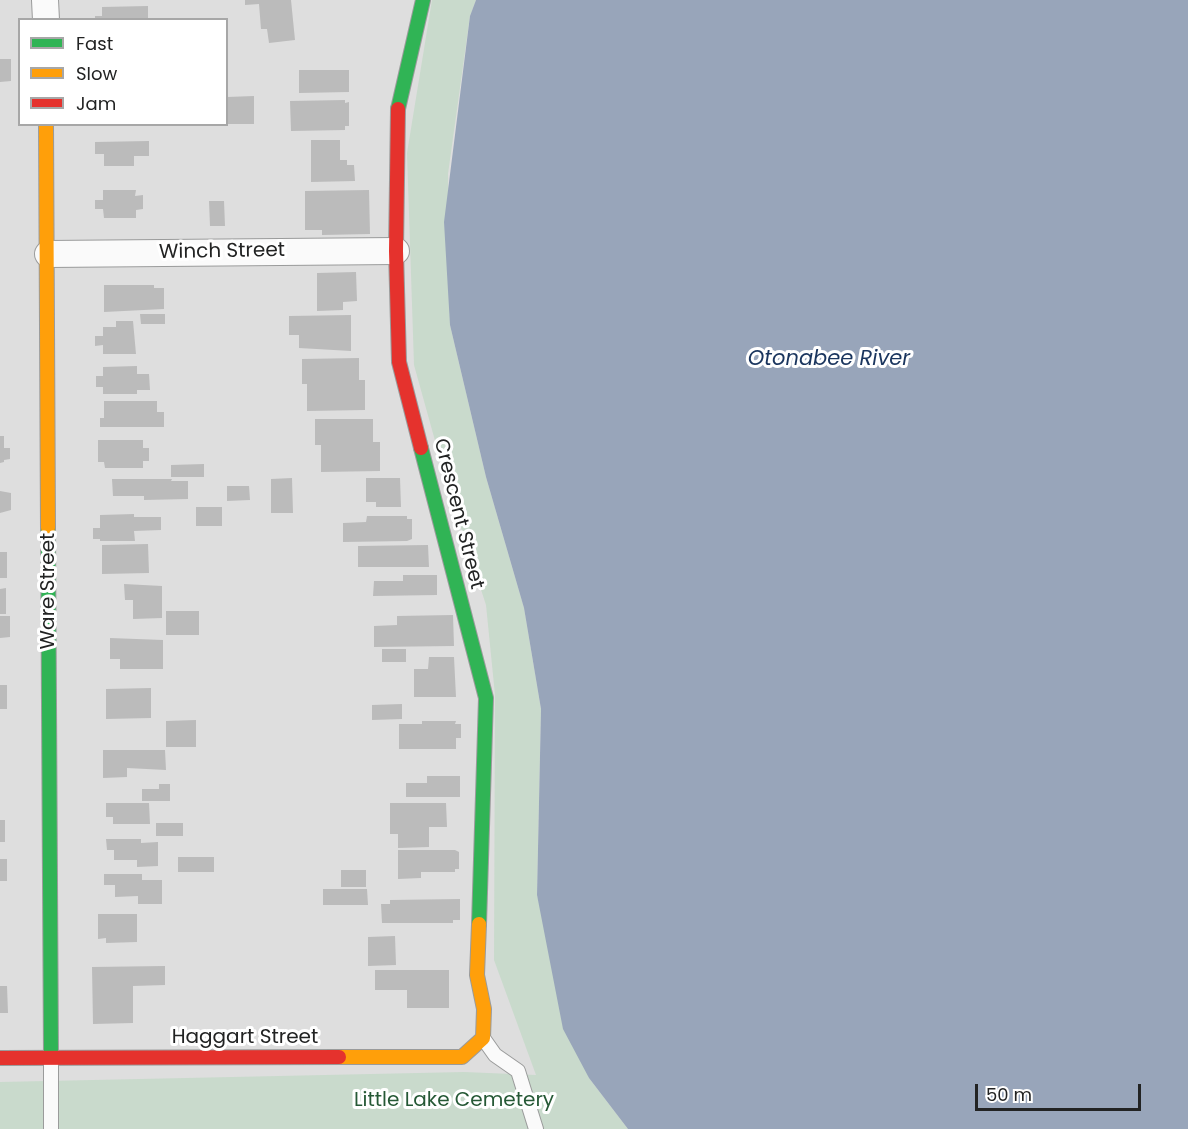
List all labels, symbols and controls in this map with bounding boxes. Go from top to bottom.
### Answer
legend [18,18,228,126]
text: Fast [76,31,113,56]
text: Slow [76,61,117,86]
text: Jam [76,91,116,116]
street label: Winch Street [159,239,285,265]
water label: Otonabee River [748,347,910,373]
street label: Crescent Street [428,436,488,592]
street label: Ware Street [37,533,61,649]
street label: Haggart Street [172,1026,318,1050]
scale bar [978,1072,1144,1110]
text: 50 m [986,1082,1032,1107]
park label: Little Lake Cemetery [354,1089,554,1113]

